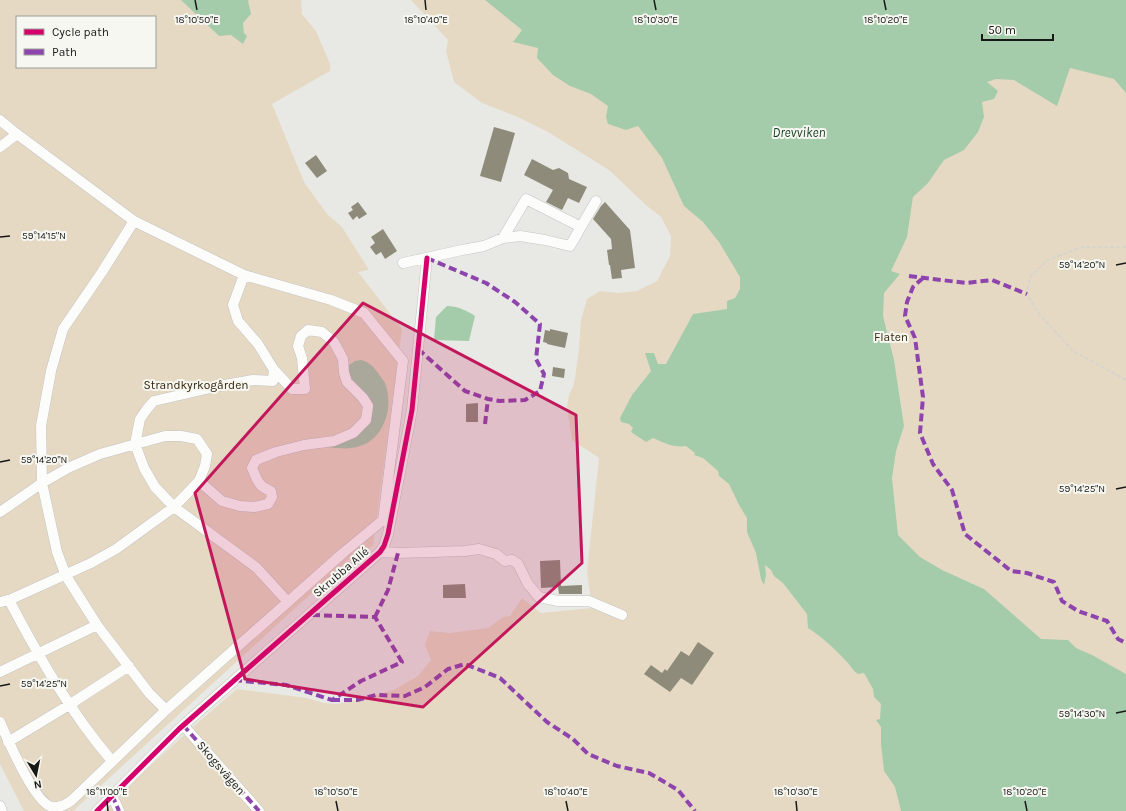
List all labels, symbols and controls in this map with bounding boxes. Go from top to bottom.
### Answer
text: 18°10'50"E [175,14,219,26]
text: 18°10'40"E [404,14,448,26]
text: 18°10'30"E [634,14,678,26]
text: 18°10'20"E [864,14,908,26]
legend [16,16,156,68]
scale bar [982,16,1053,42]
text: 50 m [988,23,1016,37]
text: Cycle path [52,25,109,39]
text: Path [52,45,77,59]
water label: Drevviken [772,125,826,140]
text: 59°14'15"N [22,230,66,242]
text: 59°14'20"N [1059,259,1105,271]
park label: Flaten [874,330,908,344]
park label: Strandkyrkogården [143,378,249,392]
text: 59°14'20"N [21,454,67,466]
text: 59°14'25"N [1059,483,1105,495]
street label: Skrubba Allé [310,544,372,600]
text: 59°14'25"N [21,678,67,690]
text: 59°14'30"N [1059,708,1105,720]
street label: Skogsvägen [194,738,248,798]
north arrow [16,755,56,795]
text: N [33,777,43,791]
text: 18°11'00"E [86,786,128,798]
text: 18°10'50"E [314,786,358,798]
text: 18°10'40"E [544,786,588,798]
text: 18°10'30"E [774,786,818,798]
text: 18°10'20"E [1003,786,1047,798]

